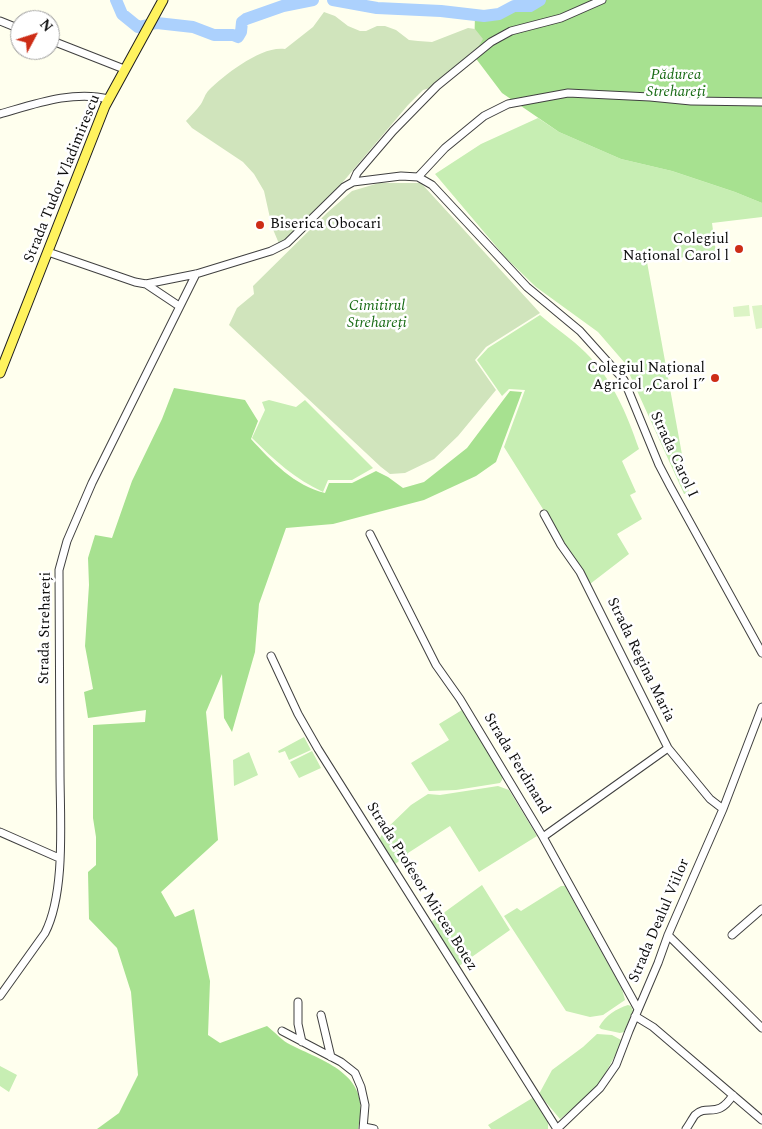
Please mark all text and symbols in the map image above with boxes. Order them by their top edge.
north arrow [10,10,60,60]
text: N [34,15,58,37]
park label: Pădurea Strehareți [646,67,706,102]
street label: Strada Tudor Vladimirescu [21,92,105,266]
place label: Biserica Obocari [270,216,381,234]
marker: Biserica Obocari [254,219,266,231]
place label: Colegiul Național Carol l [623,231,729,266]
marker: Colegiul Național Carol l [733,243,745,255]
park label: Cimitirul Strehareți [347,298,407,333]
place label: Colegiul Național Agricol „Carol I” [587,360,705,395]
marker: Colegiul Național Agricol „Carol I” [709,372,721,384]
street label: Strada Carol I [645,409,701,501]
street label: Strada Strehareți [36,572,56,684]
street label: Strada Regina Maria [602,595,678,725]
street label: Strada Ferdinand [479,710,553,818]
street label: Strada Profesor Mircea Botez [362,799,480,975]
street label: Strada Dealul Viilor [626,856,694,986]

